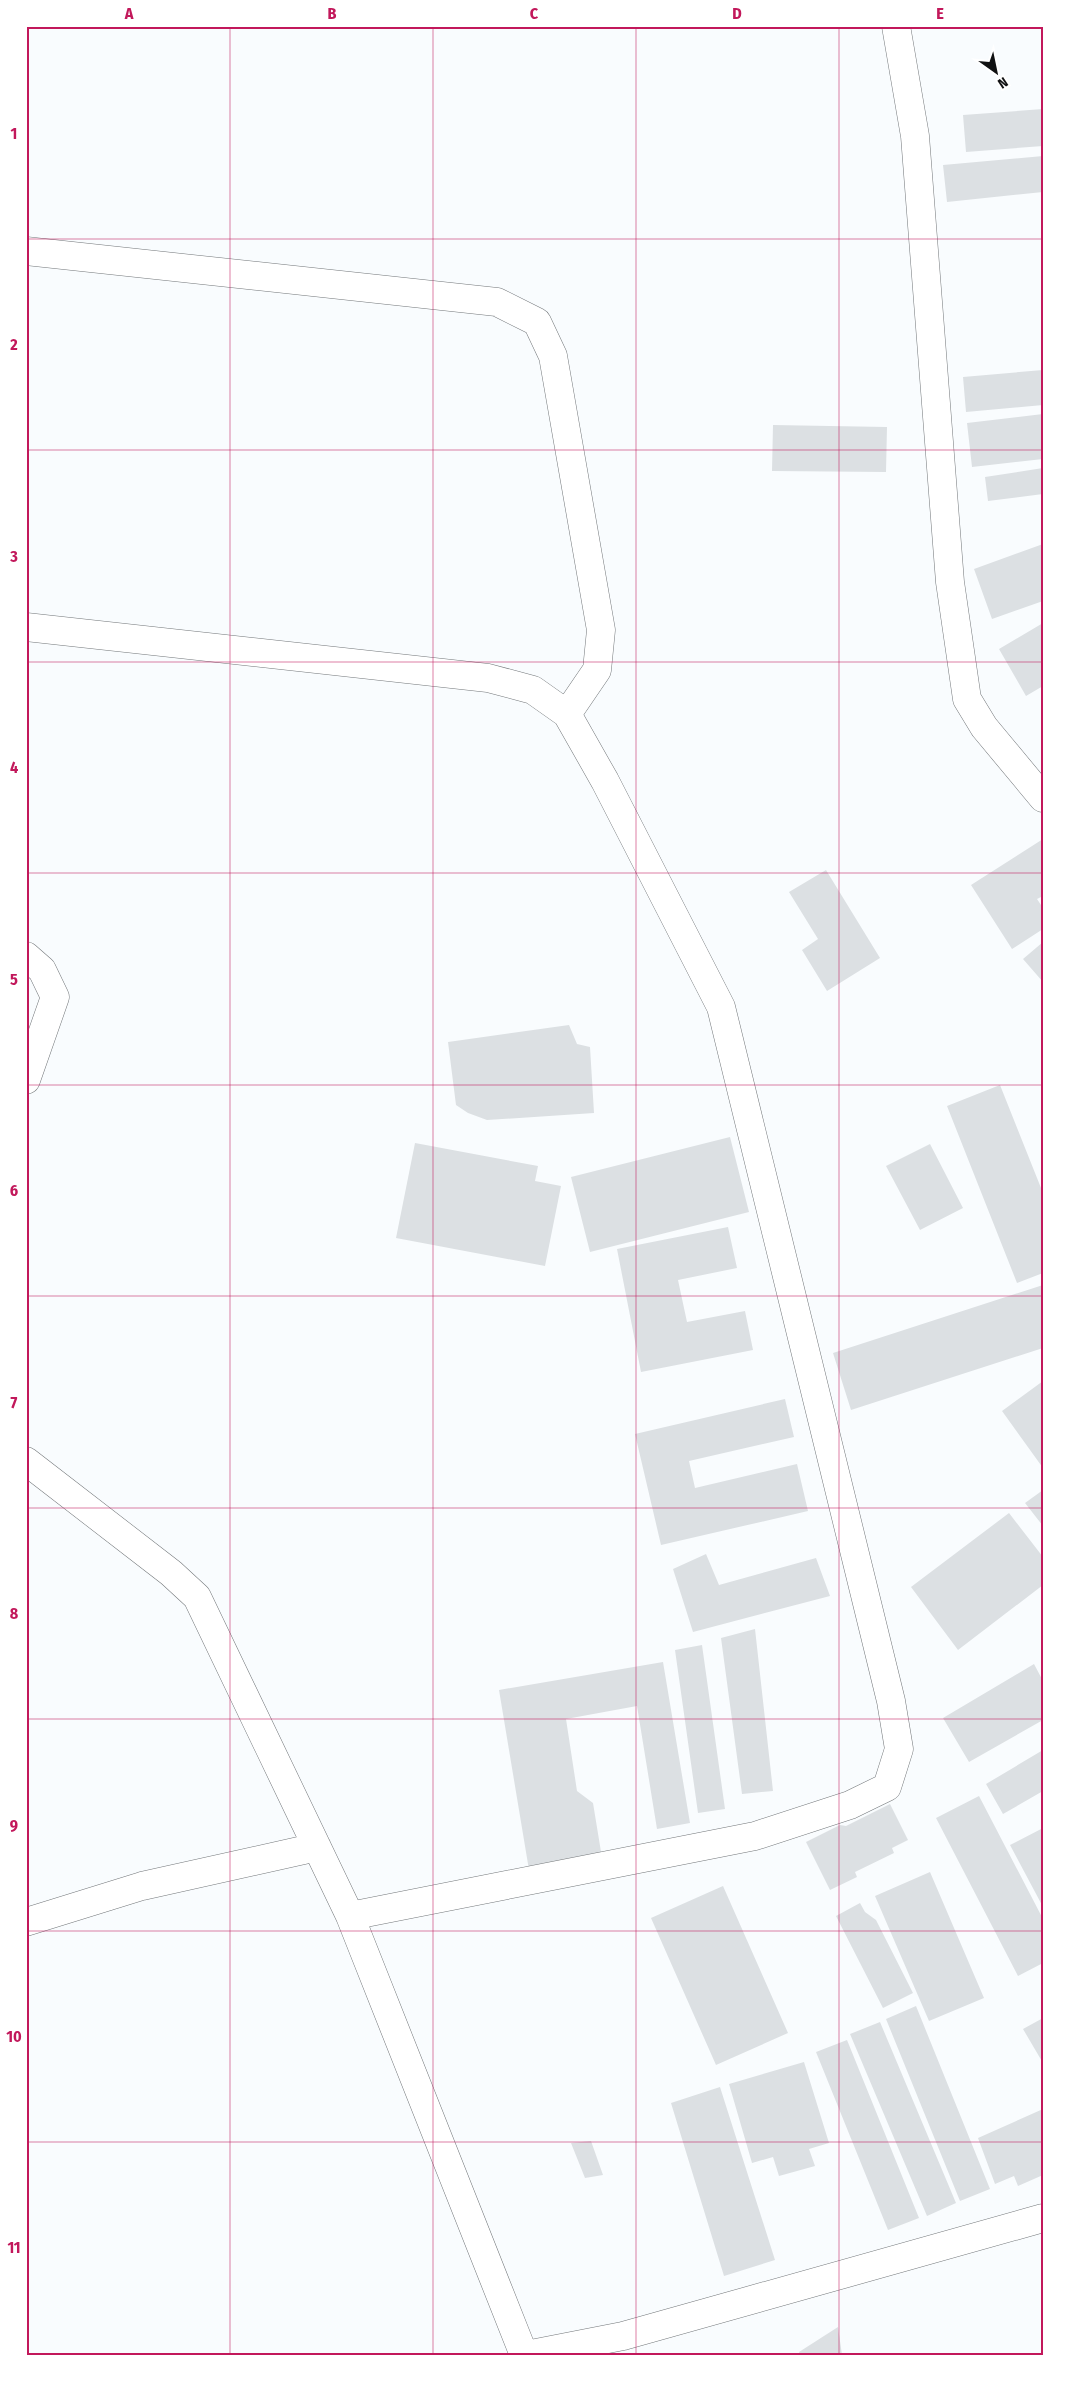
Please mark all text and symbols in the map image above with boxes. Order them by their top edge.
text: A [124,4,134,23]
text: B [328,4,337,23]
text: C [530,4,539,23]
text: D [732,4,742,23]
text: E [936,4,944,23]
north arrow [972,48,1022,98]
text: N [995,73,1011,92]
text: 1 [11,124,17,143]
text: 2 [9,335,18,354]
text: 3 [9,547,18,566]
text: 4 [10,758,18,777]
text: 5 [10,970,18,989]
text: 6 [10,1181,18,1200]
text: 7 [11,1393,18,1412]
text: 8 [10,1604,19,1623]
text: 9 [10,1816,18,1835]
text: 10 [6,2027,22,2046]
text: 11 [7,2238,21,2257]

